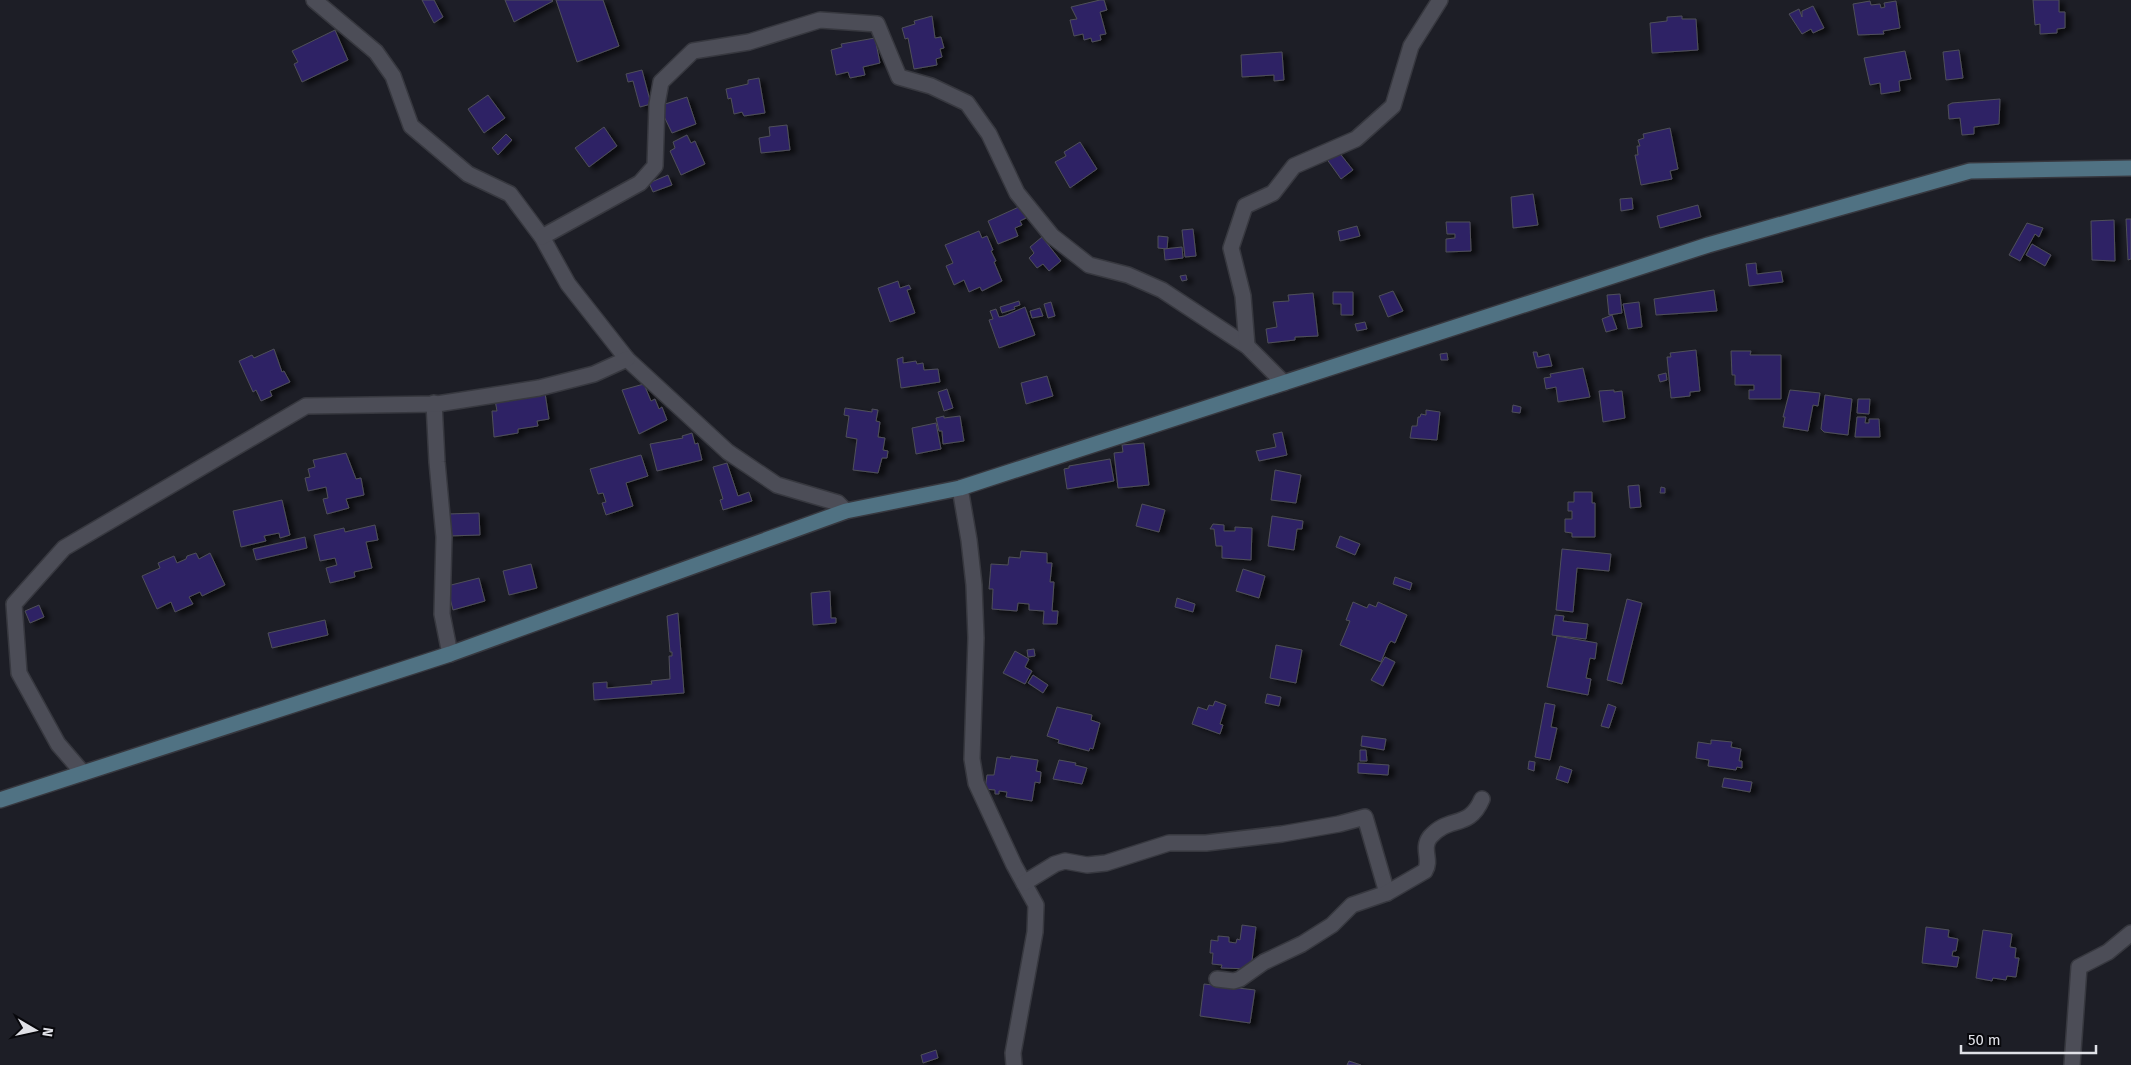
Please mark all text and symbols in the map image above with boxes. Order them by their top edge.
north arrow [10,1005,60,1055]
scale bar [1961,1022,2096,1054]
text: N [38,1026,56,1038]
text: 50 m [1968,1031,2001,1049]

